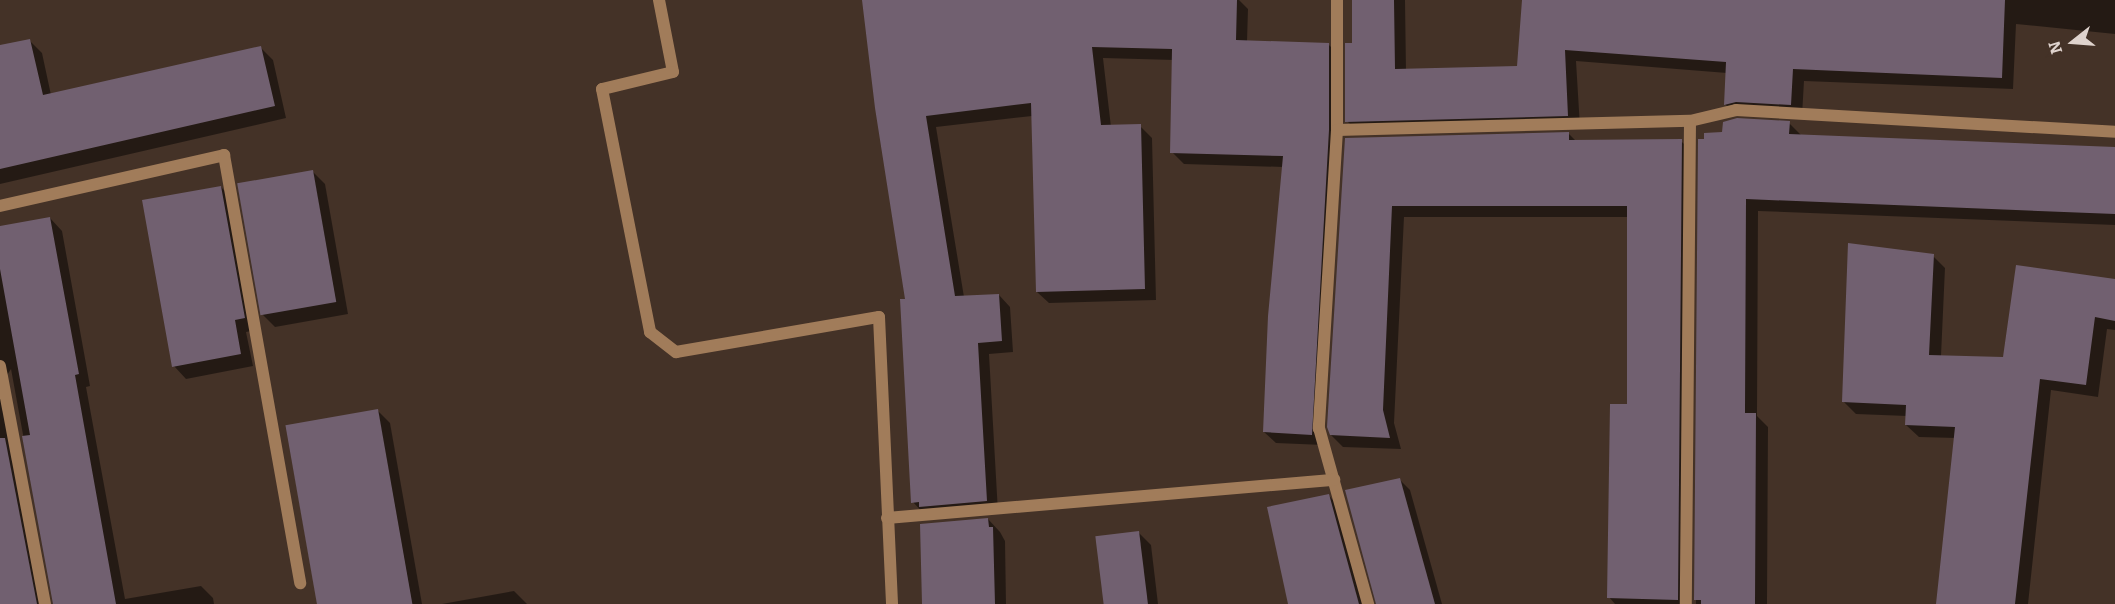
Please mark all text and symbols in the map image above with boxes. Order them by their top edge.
north arrow [2043,12,2103,72]
text: N [2044,39,2066,56]

